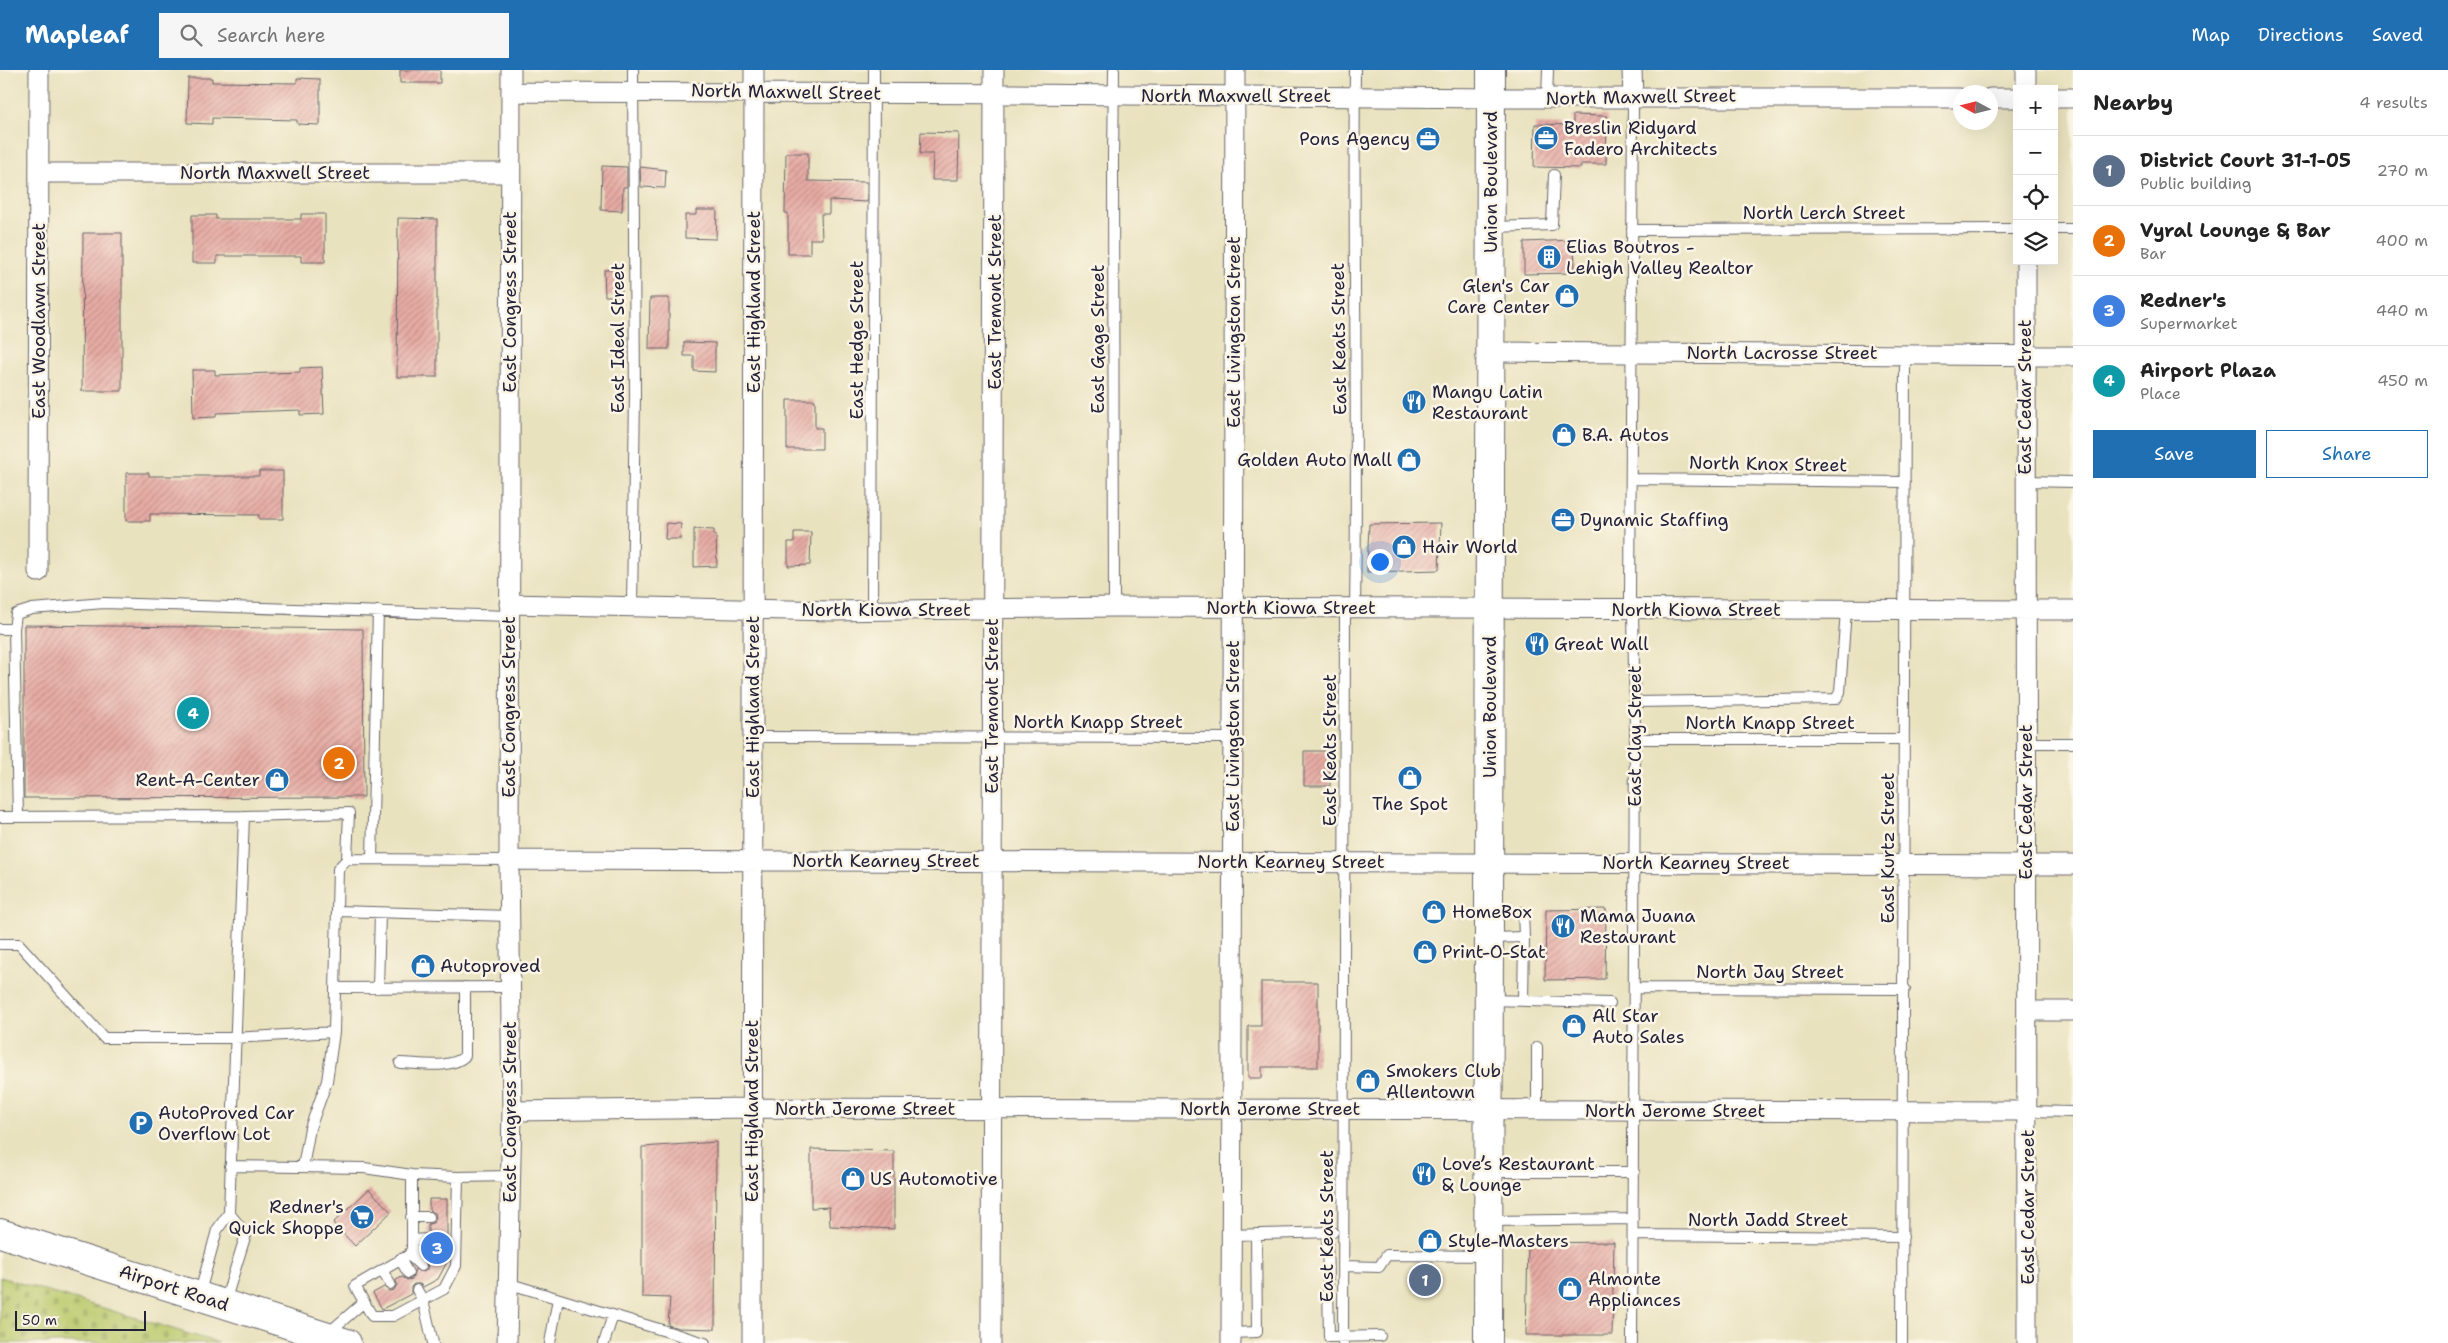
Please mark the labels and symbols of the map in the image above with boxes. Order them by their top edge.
street label: North Maxwell Street [691,78,882,106]
street label: North Maxwell Street [1546,83,1737,111]
street label: North Maxwell Street [1141,84,1331,108]
north arrow [1953,85,1998,130]
street label: Union Boulevard [1479,111,1503,253]
place label: Breslin Ridyard Fadero Architects [1564,116,1718,161]
office icon: Breslin Ridyard Fadero Architects [1533,125,1559,151]
office icon: Pons Agency [1415,126,1441,152]
place label: Pons Agency [1299,127,1410,151]
street label: North Maxwell Street [180,161,370,185]
street label: North Lerch Street [1742,201,1906,225]
street label: East Congress Street [498,211,522,393]
street label: East Highland Street [742,211,766,393]
street label: East Tremont Street [983,214,1007,390]
street label: East Woodlawn Street [27,223,51,419]
place label: Elias Boutros - Lehigh Valley Realtor [1566,235,1753,280]
street label: East Livingston Street [1222,236,1246,428]
building icon: Elias Boutros - Lehigh Valley Realtor [1536,244,1562,270]
street label: East Hedge Street [845,260,869,420]
street label: East Keats Street [1326,262,1352,415]
street label: East Ideal Street [606,263,630,413]
street label: East Gage Street [1086,264,1110,414]
place label: Glen's Car Care Center [1447,274,1550,319]
shop icon: Glen's Car Care Center [1554,283,1580,309]
street label: East Cedar Street [2013,319,2037,475]
street label: North Lacrosse Street [1686,341,1878,365]
place label: Mangu Latin Restaurant [1432,380,1543,425]
restaurant icon: Mangu Latin Restaurant [1401,389,1427,415]
shop icon: B.A. Autos [1551,422,1577,448]
place label: B.A. Autos [1582,423,1669,447]
shop icon: Golden Auto Mall [1396,447,1422,473]
place label: Golden Auto Mall [1237,448,1393,472]
street label: North Knox Street [1689,451,1848,477]
office icon: Dynamic Staffing [1550,507,1576,533]
place label: Dynamic Staffing [1580,508,1729,532]
shop icon: Hair World [1391,534,1417,560]
place label: Hair World [1422,535,1517,559]
your location [1367,549,1393,575]
street label: North Kiowa Street [1206,596,1376,620]
street label: North Kiowa Street [801,598,971,622]
street label: North Kiowa Street [1611,598,1781,622]
street label: East Congress Street [497,616,521,798]
street label: East Highland Street [741,616,765,798]
street label: East Tremont Street [980,618,1004,794]
restaurant icon: Great Wall [1524,631,1550,657]
place label: Great Wall [1554,632,1649,656]
street label: Union Boulevard [1478,636,1502,778]
street label: East Livingston Street [1221,640,1245,832]
street label: East Clay Street [1623,665,1647,807]
street label: East Keats Street [1318,674,1342,826]
pin: 4 [177,694,209,732]
street label: North Knapp Street [1013,710,1183,734]
street label: North Knapp Street [1685,711,1855,735]
street label: East Cedar Street [2014,724,2038,880]
pin: 2 [323,744,355,782]
shop icon: The Spot [1397,765,1423,791]
shop icon: Rent-A-Center [264,767,290,793]
place label: Rent-A-Center [135,768,260,792]
street label: East Kurtz Street [1876,772,1900,924]
place label: The Spot [1372,792,1448,816]
street label: North Kearney Street [792,849,980,873]
street label: North Kearney Street [1197,850,1385,874]
street label: North Kearney Street [1602,851,1790,875]
shop icon: HomeBox [1421,899,1447,925]
place label: HomeBox [1452,900,1532,924]
place label: Mama Juana Restaurant [1580,904,1695,949]
restaurant icon: Mama Juana Restaurant [1550,913,1576,939]
shop icon: Print-O-Stat [1412,939,1438,965]
place label: Print-O-Stat [1442,940,1546,964]
shop icon: Autoproved [410,953,436,979]
place label: Autoproved [440,954,541,978]
street label: North Jay Street [1696,960,1844,984]
place label: All Star Auto Sales [1592,1004,1685,1049]
shop icon: All Star Auto Sales [1561,1013,1587,1039]
street label: East Highland Street [740,1020,764,1202]
street label: East Congress Street [498,1021,522,1203]
place label: Smokers Club Allentown [1386,1059,1501,1104]
shop icon: Smokers Club Allentown [1355,1068,1381,1094]
street label: North Jerome Street [775,1097,955,1121]
street label: North Jerome Street [1180,1097,1360,1121]
street label: North Jerome Street [1585,1099,1765,1123]
place label: AutoProved Car Overflow Lot [158,1101,295,1146]
parking icon: AutoProved Car Overflow Lot [128,1110,154,1136]
street label: East Cedar Street [2016,1129,2040,1285]
street label: East Keats Street [1315,1150,1339,1302]
place label: Love’s Restaurant & Lounge [1442,1152,1595,1197]
restaurant icon: Love’s Restaurant & Lounge [1411,1161,1437,1187]
shop icon: US Automotive [840,1166,866,1192]
place label: US Automotive [870,1167,998,1191]
place label: Redner's Quick Shoppe [228,1195,344,1240]
supermarket icon: Redner's Quick Shoppe [349,1204,375,1230]
street label: North Jadd Street [1688,1208,1848,1232]
shop icon: Style-Masters [1417,1228,1443,1254]
pin: 3 [421,1229,453,1267]
place label: Style-Masters [1448,1229,1569,1253]
street label: Airport Road [116,1259,232,1317]
pin: 1 [1409,1261,1441,1299]
place label: Almonte Appliances [1588,1267,1681,1312]
shop icon: Almonte Appliances [1557,1276,1583,1302]
scale bar [15,1308,146,1331]

